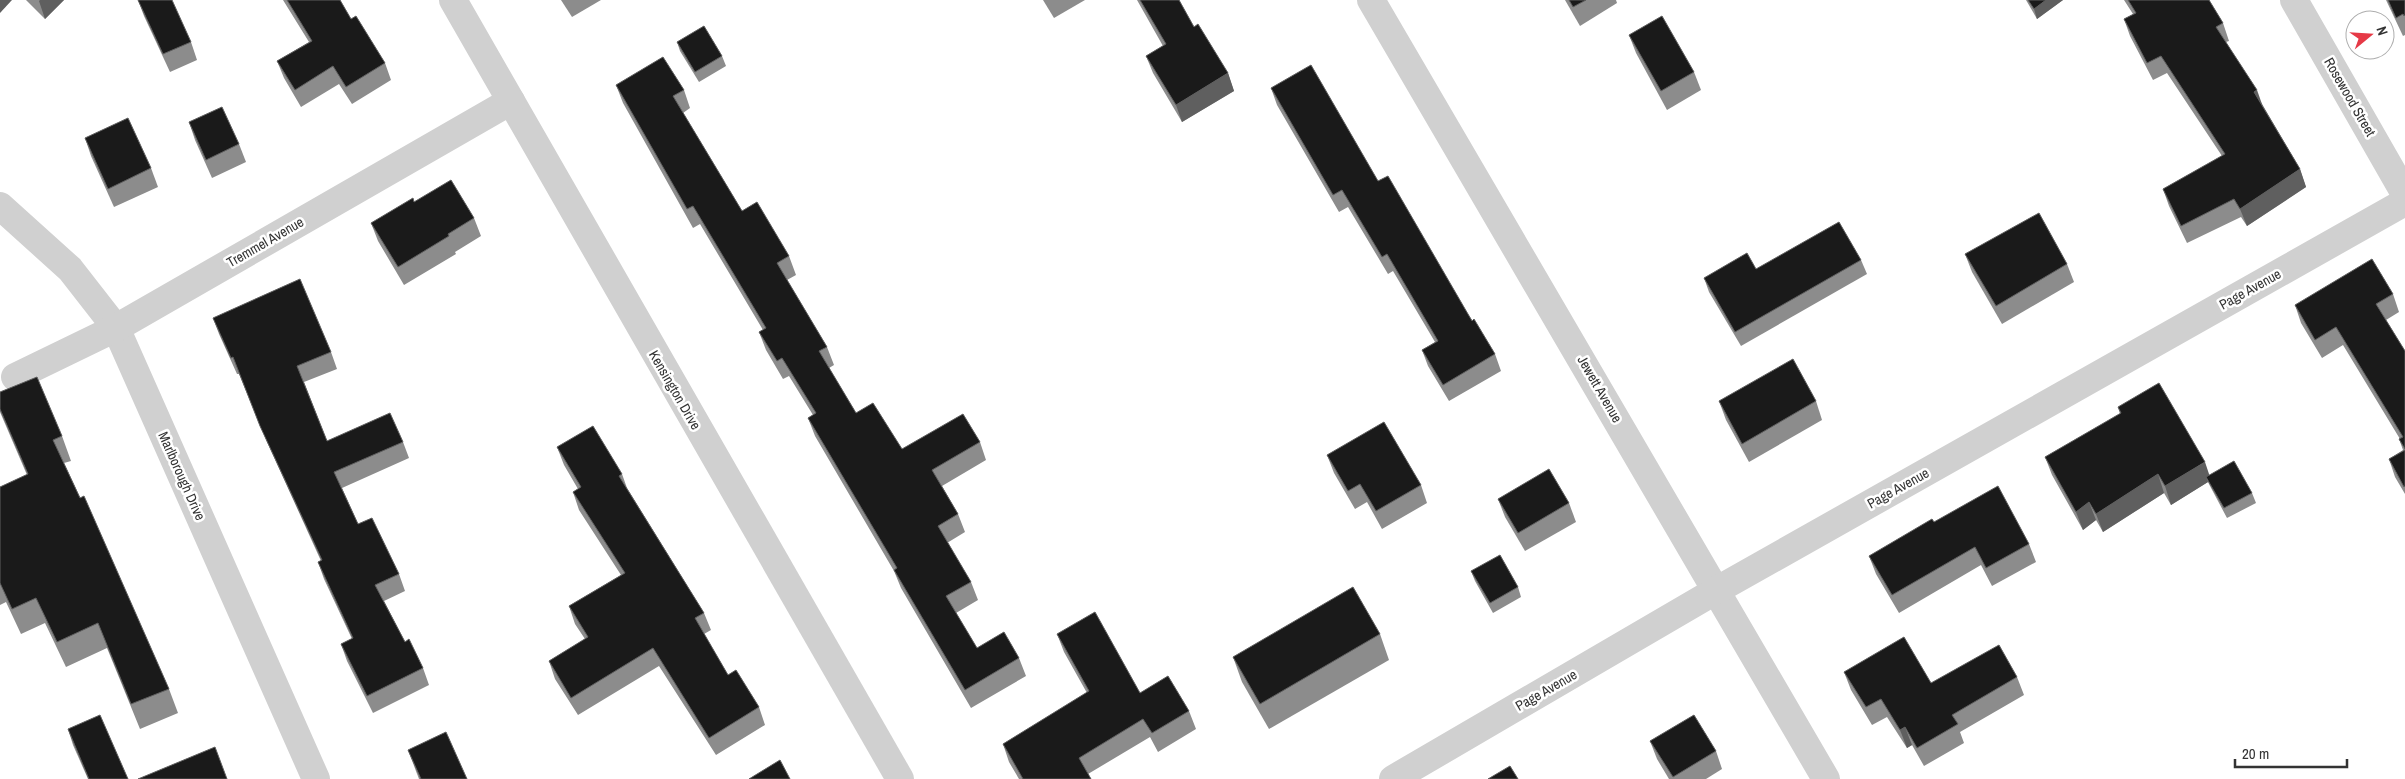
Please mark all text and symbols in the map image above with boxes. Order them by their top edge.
north arrow [2345,10,2395,60]
text: N [2373,24,2392,38]
street label: Rosewood Street [2320,54,2380,140]
street label: Tremmel Avenue [223,213,307,271]
street label: Page Avenue [2216,265,2284,313]
street label: Kensington Drive [645,347,705,433]
street label: Jewett Avenue [1574,352,1626,426]
street label: Marlborough Drive [154,429,210,523]
street label: Page Avenue [1864,464,1932,512]
street label: Page Avenue [1512,665,1580,715]
scale bar [2235,736,2348,768]
text: 20 m [2242,743,2269,764]

